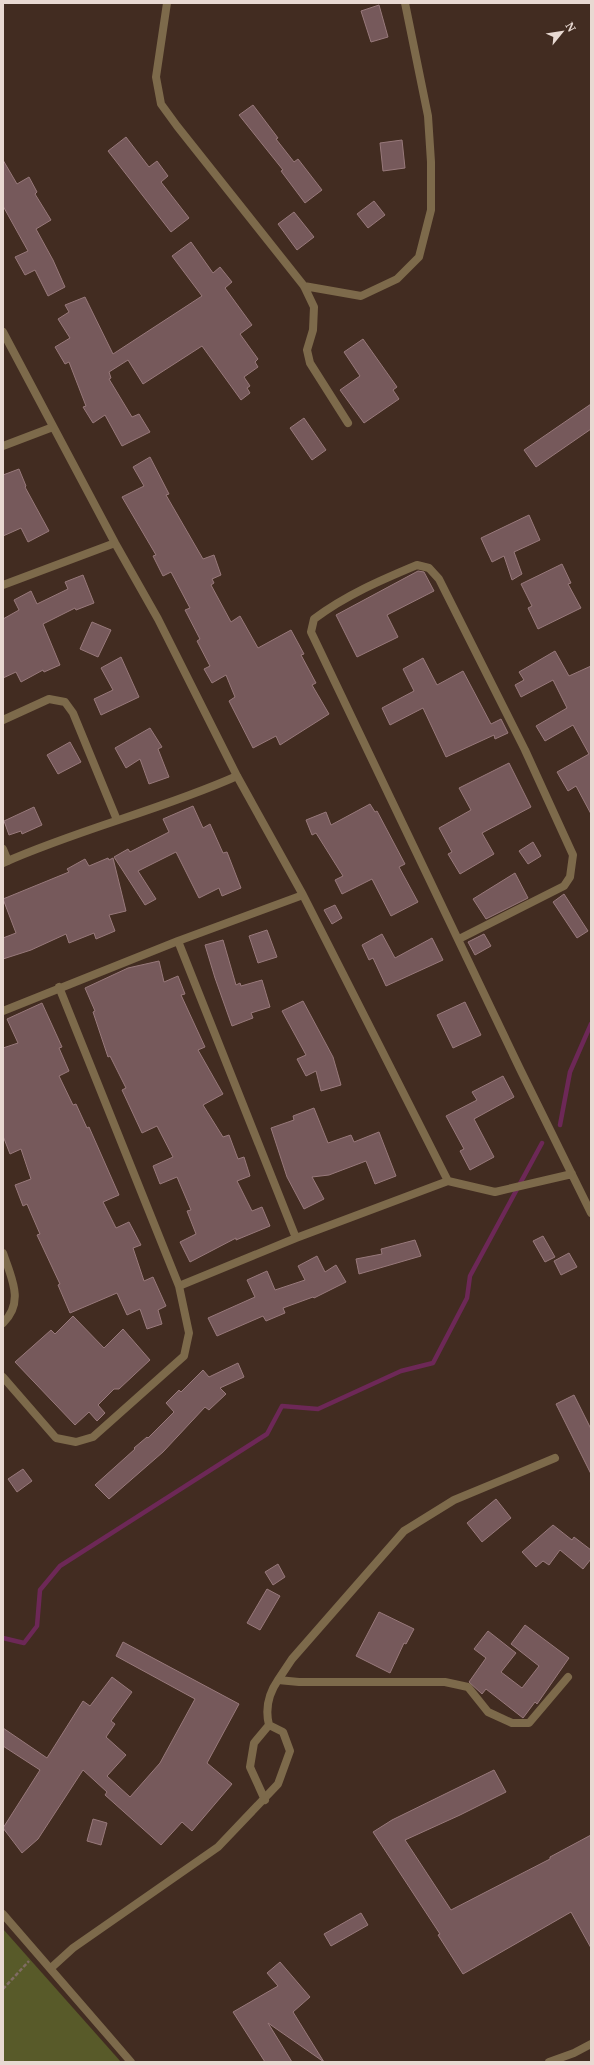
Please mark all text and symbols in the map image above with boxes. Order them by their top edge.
north arrow [542,12,582,52]
text: N [562,19,580,35]

